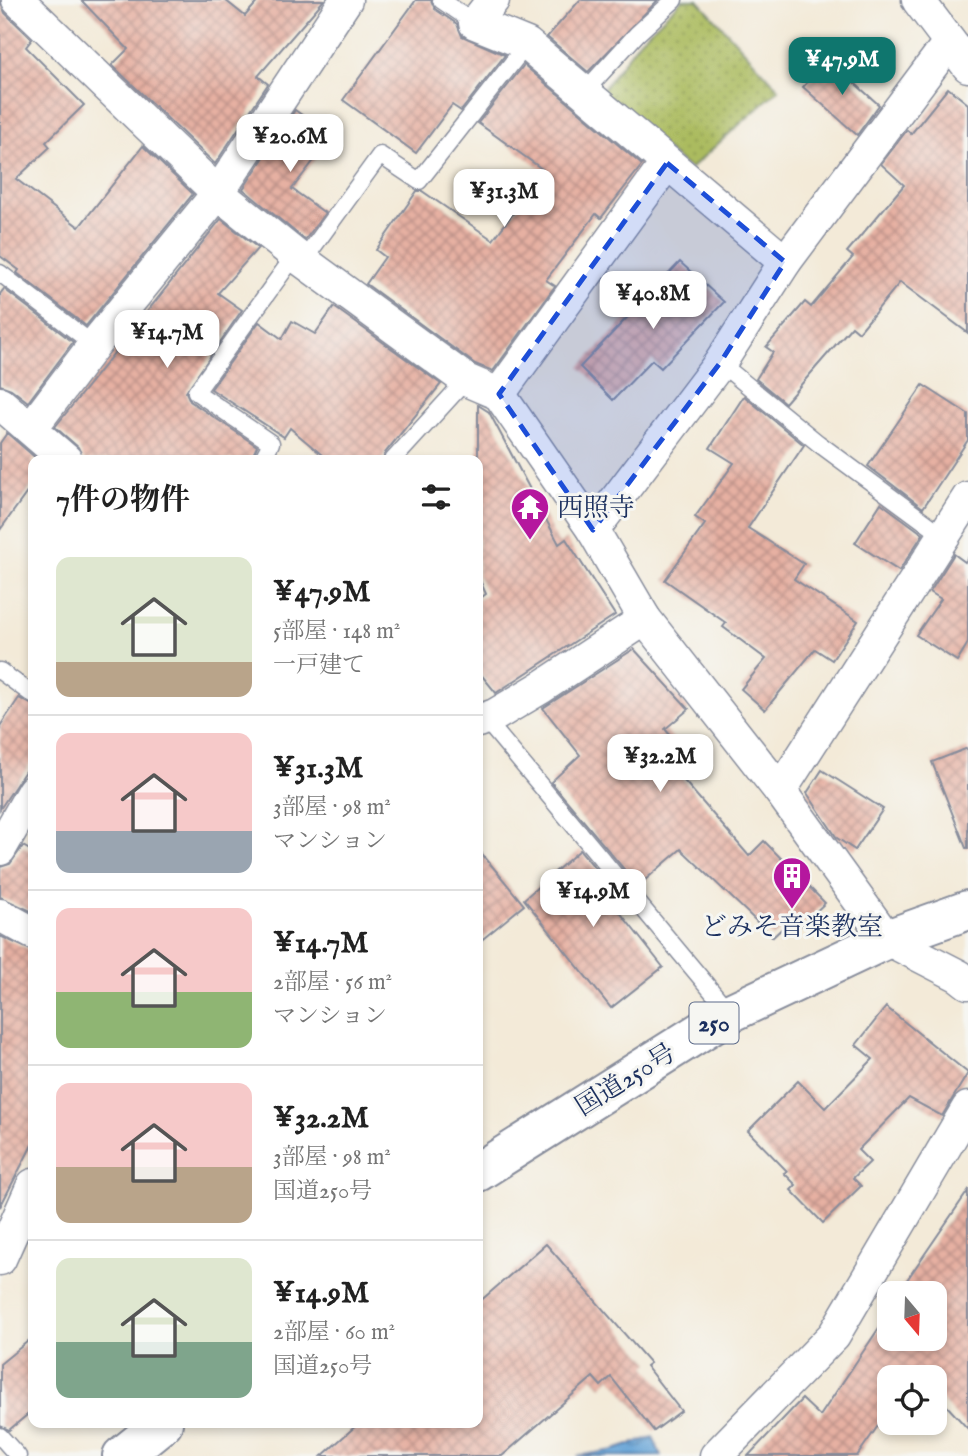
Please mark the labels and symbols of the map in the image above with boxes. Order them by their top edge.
pin: ¥47.9M [785,38,899,97]
pin: ¥20.6M [233,114,347,174]
pin: ¥31.3M [447,170,561,229]
pin: ¥40.8M [596,272,710,331]
pin: ¥14.7M [110,310,224,370]
temple icon: 西照寺 [509,486,551,541]
place label: 西照寺 [557,492,635,525]
pin: ¥32.2M [603,734,717,794]
building icon: どみそ音楽教室 [771,855,813,910]
pin: ¥14.9M [536,870,650,929]
place label: どみそ音楽教室 [701,911,883,944]
road number: 250 [690,1002,738,1044]
street label: 国道250号 [569,1037,682,1124]
north arrow [877,1281,947,1351]

